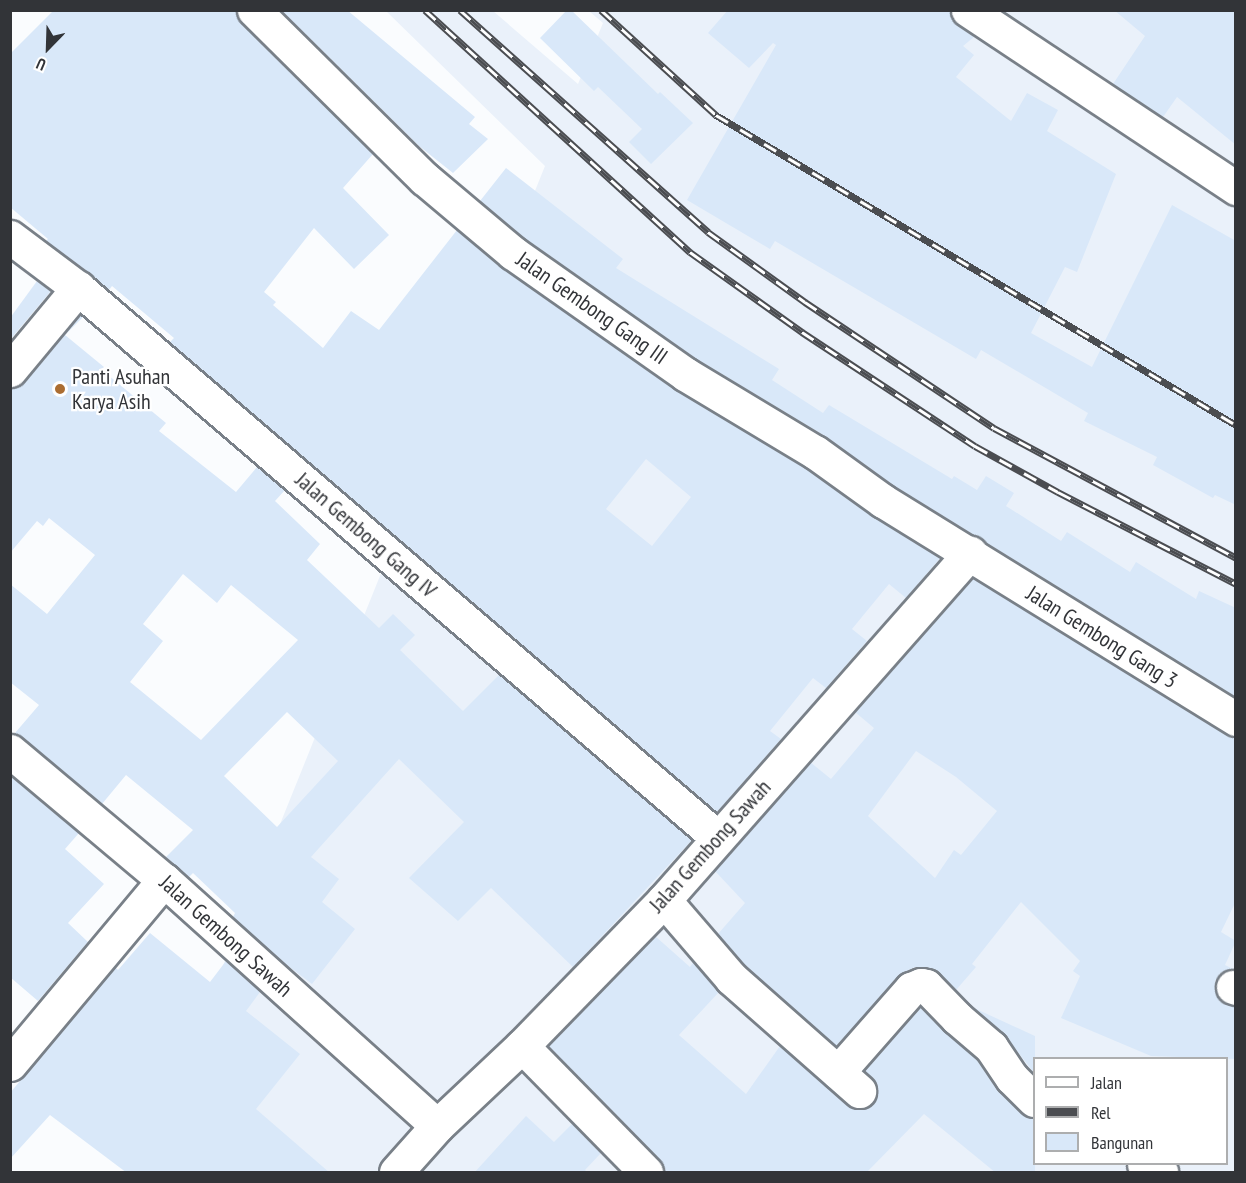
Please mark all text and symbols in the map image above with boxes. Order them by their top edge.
north arrow [18,18,78,78]
text: U [33,54,49,75]
street label: Jalan Gembong Gang III [511,246,673,370]
place label: Panti Asuhan Karya Asih [72,363,171,414]
marker: Panti Asuhan Karya Asih [53,382,67,396]
street label: Jalan Gembong Gang IV [290,467,442,603]
street label: Jalan Gembong Gang 3 [1022,580,1182,694]
street label: Jalan Gembong Sawah [644,774,776,918]
street label: Jalan Gembong Sawah [154,870,298,1002]
legend [1033,1057,1228,1165]
text: Jalan [1091,1071,1122,1094]
text: Rel [1091,1101,1111,1124]
text: Bangunan [1091,1131,1153,1154]

